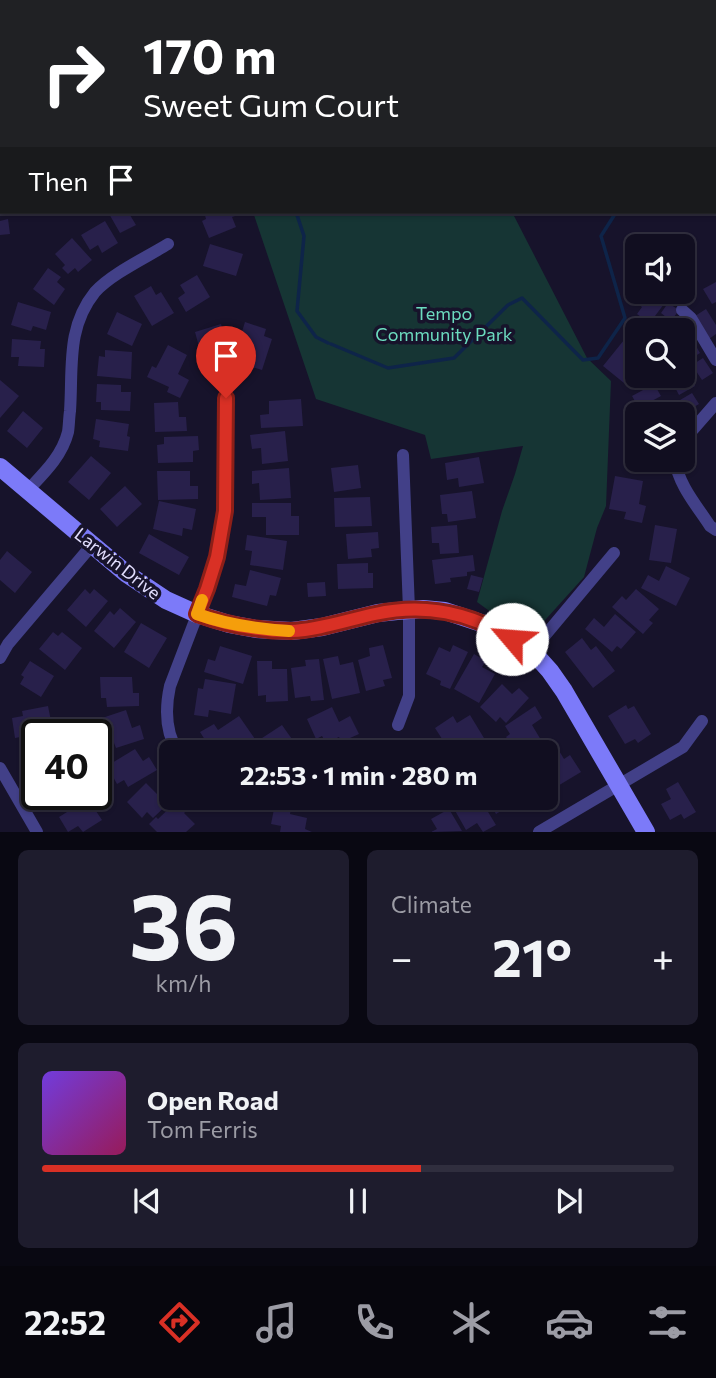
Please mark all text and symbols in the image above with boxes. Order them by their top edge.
text: 170 m [143,24,276,84]
icon: right [28,28,119,119]
text: Sweet Gum Court [143,84,399,124]
icon: arrive [102,161,140,199]
text: Then [28,165,88,196]
map controls [625,234,695,472]
button: sound [625,234,695,304]
park label: Tempo Community Park [375,302,513,345]
button: search [625,318,695,388]
pin [196,326,256,398]
icon: arrive [207,337,245,375]
button: layers [625,402,695,472]
street label: Larwin Drive [71,523,165,603]
position arrow [475,602,549,676]
speed limit sign: 40 [21,719,112,810]
text: 22:53 · 1 min · 280 m [240,759,477,790]
text: 36 [129,867,238,979]
text: Climate [391,890,472,918]
text: 21° [492,924,572,988]
text: − [391,933,413,980]
text: + [652,933,674,980]
text: km/h [156,969,211,997]
text: Open Road [147,1084,279,1115]
text: Tom Ferris [147,1115,258,1143]
icon: previous [128,1182,166,1220]
icon: pause [339,1182,377,1220]
icon: next [550,1182,588,1220]
icon: directions [155,1298,204,1347]
icon: music [252,1298,301,1347]
icon: phone [350,1298,399,1347]
icon: climate [447,1298,496,1347]
icon: car [545,1298,594,1347]
icon: filters [643,1298,692,1347]
text: 22:52 [24,1302,106,1342]

